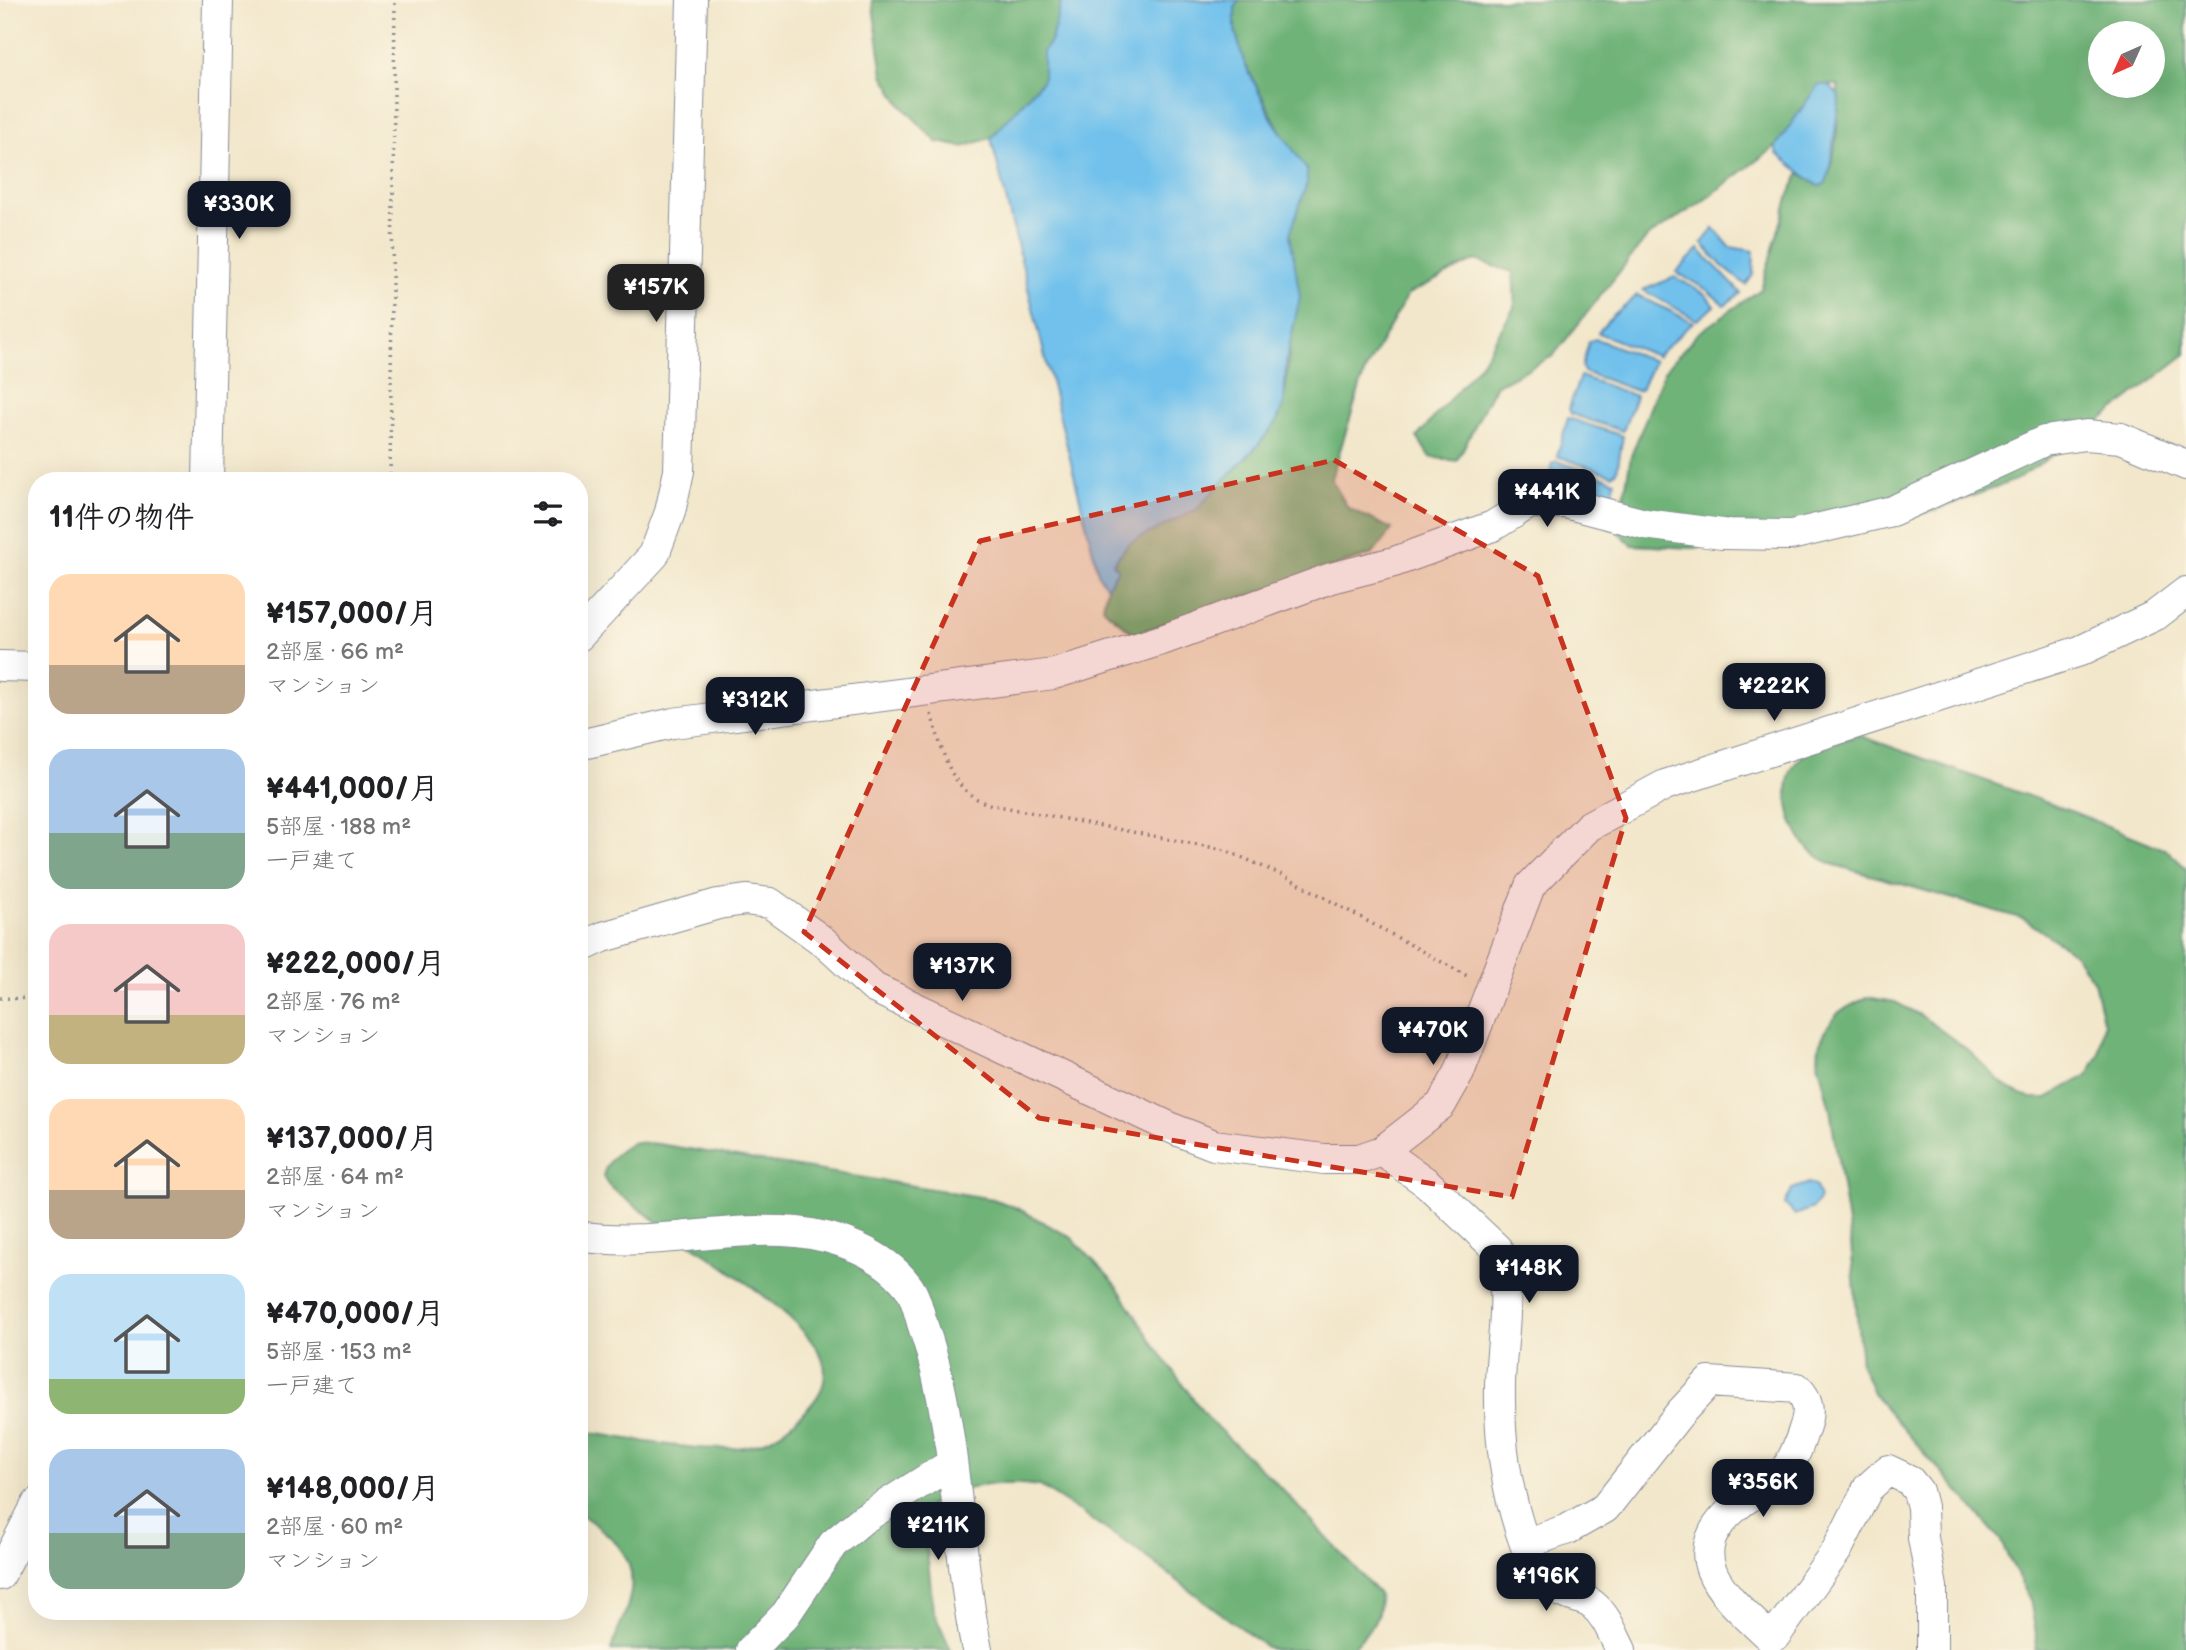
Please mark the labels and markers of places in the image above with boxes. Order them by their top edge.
pin: ¥330K [190,182,288,241]
pin: ¥157K [607,264,705,324]
pin: ¥441K [1498,470,1596,529]
pin: ¥222K [1725,664,1823,723]
pin: ¥312K [706,678,804,737]
pin: ¥137K [913,944,1011,1003]
pin: ¥470K [1384,1007,1482,1067]
pin: ¥148K [1480,1246,1578,1305]
pin: ¥356K [1714,1460,1812,1519]
pin: ¥211K [889,1502,987,1562]
pin: ¥196K [1497,1554,1595,1613]

